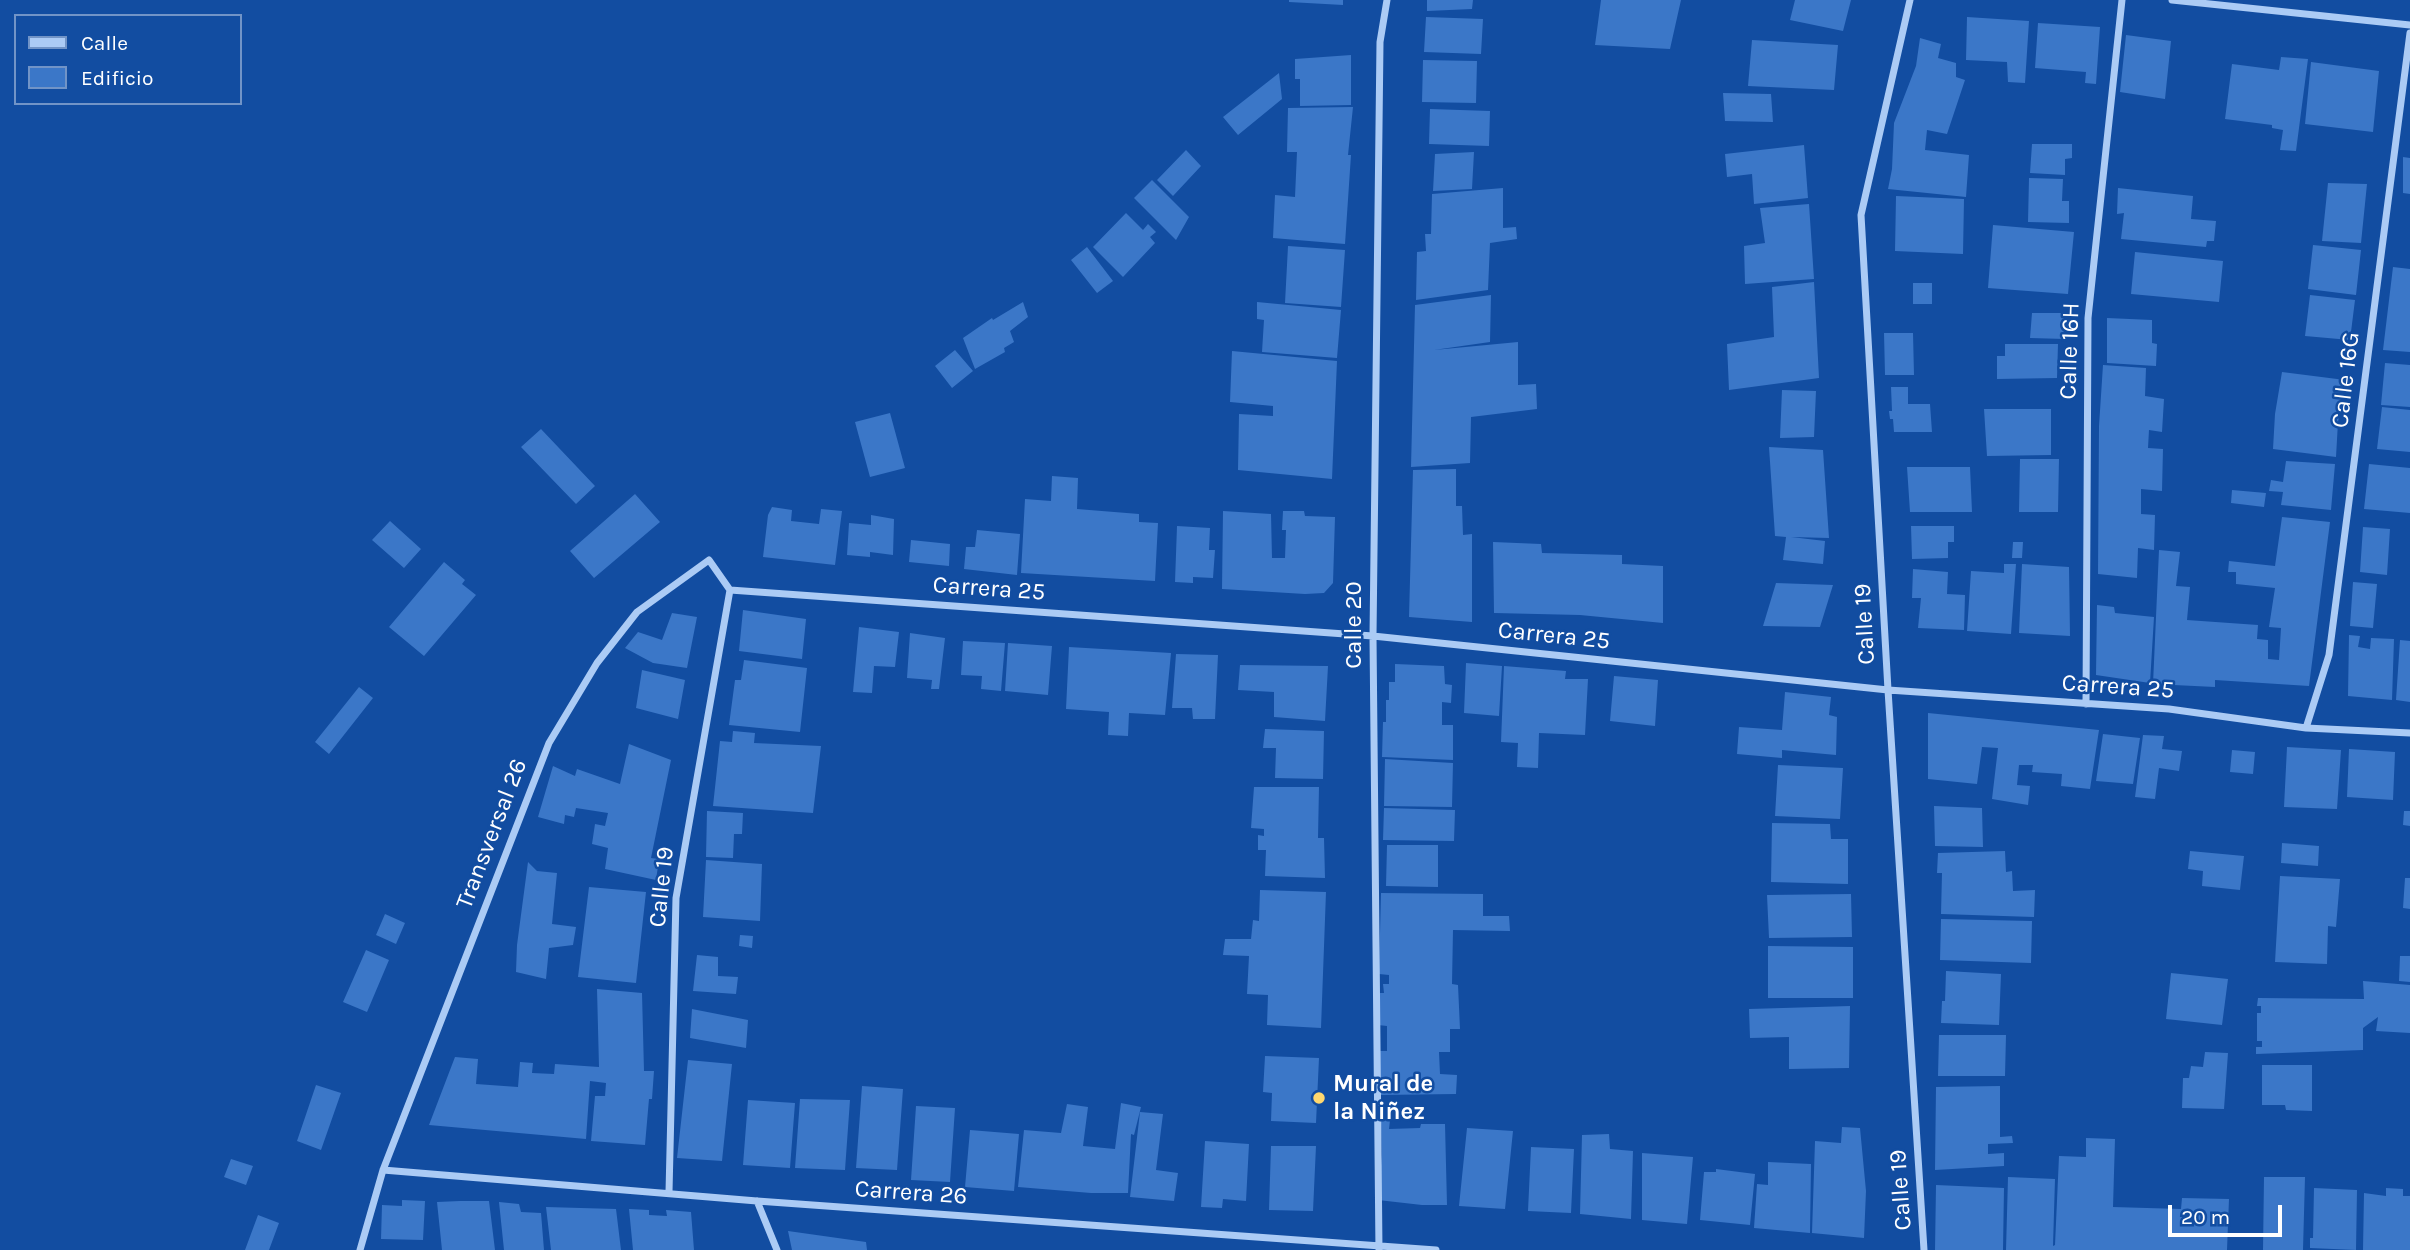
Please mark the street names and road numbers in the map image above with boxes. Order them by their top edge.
street label: Calle 16H [2054,302,2086,400]
street label: Calle 16G [2326,330,2366,430]
street label: Carrera 25 [932,571,1046,607]
street label: Calle 20 [1340,581,1368,669]
street label: Calle 19 [1848,583,1882,665]
street label: Carrera 25 [1496,616,1612,656]
street label: Carrera 25 [2061,669,2175,705]
street label: Transversal 26 [450,755,534,913]
street label: Calle 19 [643,845,681,929]
street label: Calle 19 [1884,1148,1918,1232]
street label: Carrera 26 [854,1175,968,1211]

